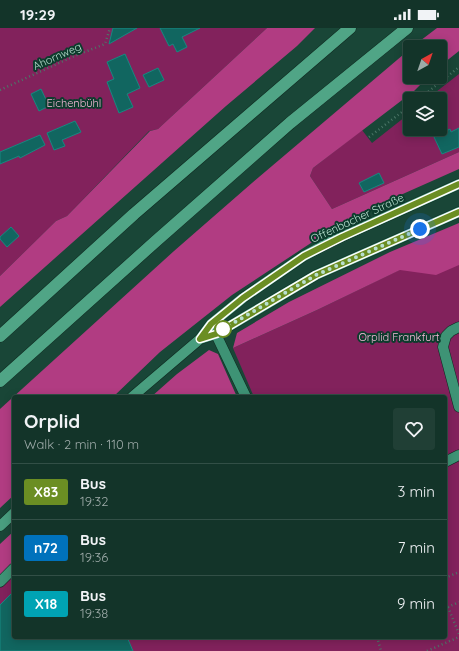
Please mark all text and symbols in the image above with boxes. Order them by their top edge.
text: 19:29 [20,5,56,24]
street label: Ahornweg [30,39,84,73]
north arrow [403,40,447,84]
map controls [403,40,447,136]
button: layers [403,92,447,136]
park label: Eichenbühl [47,96,101,110]
street label: Offenbacher Straße [308,190,406,246]
your location [410,219,430,239]
unlabelled marker [214,320,232,338]
park label: Orplid Frankfurt [358,330,440,344]
button: heart [393,408,435,450]
text: Orplid [24,409,80,433]
text: Walk · 2 min · 110 m [24,436,139,452]
text: Bus [80,474,106,493]
text: 3 min [397,482,435,501]
text: X83 [34,483,58,501]
text: 19:32 [80,493,109,509]
text: Bus [80,530,106,549]
text: 7 min [398,538,435,557]
text: n72 [34,539,58,557]
text: 19:36 [80,549,108,565]
text: Bus [80,586,106,605]
text: 9 min [397,594,435,613]
text: X18 [35,595,57,613]
text: 19:38 [80,605,108,621]

